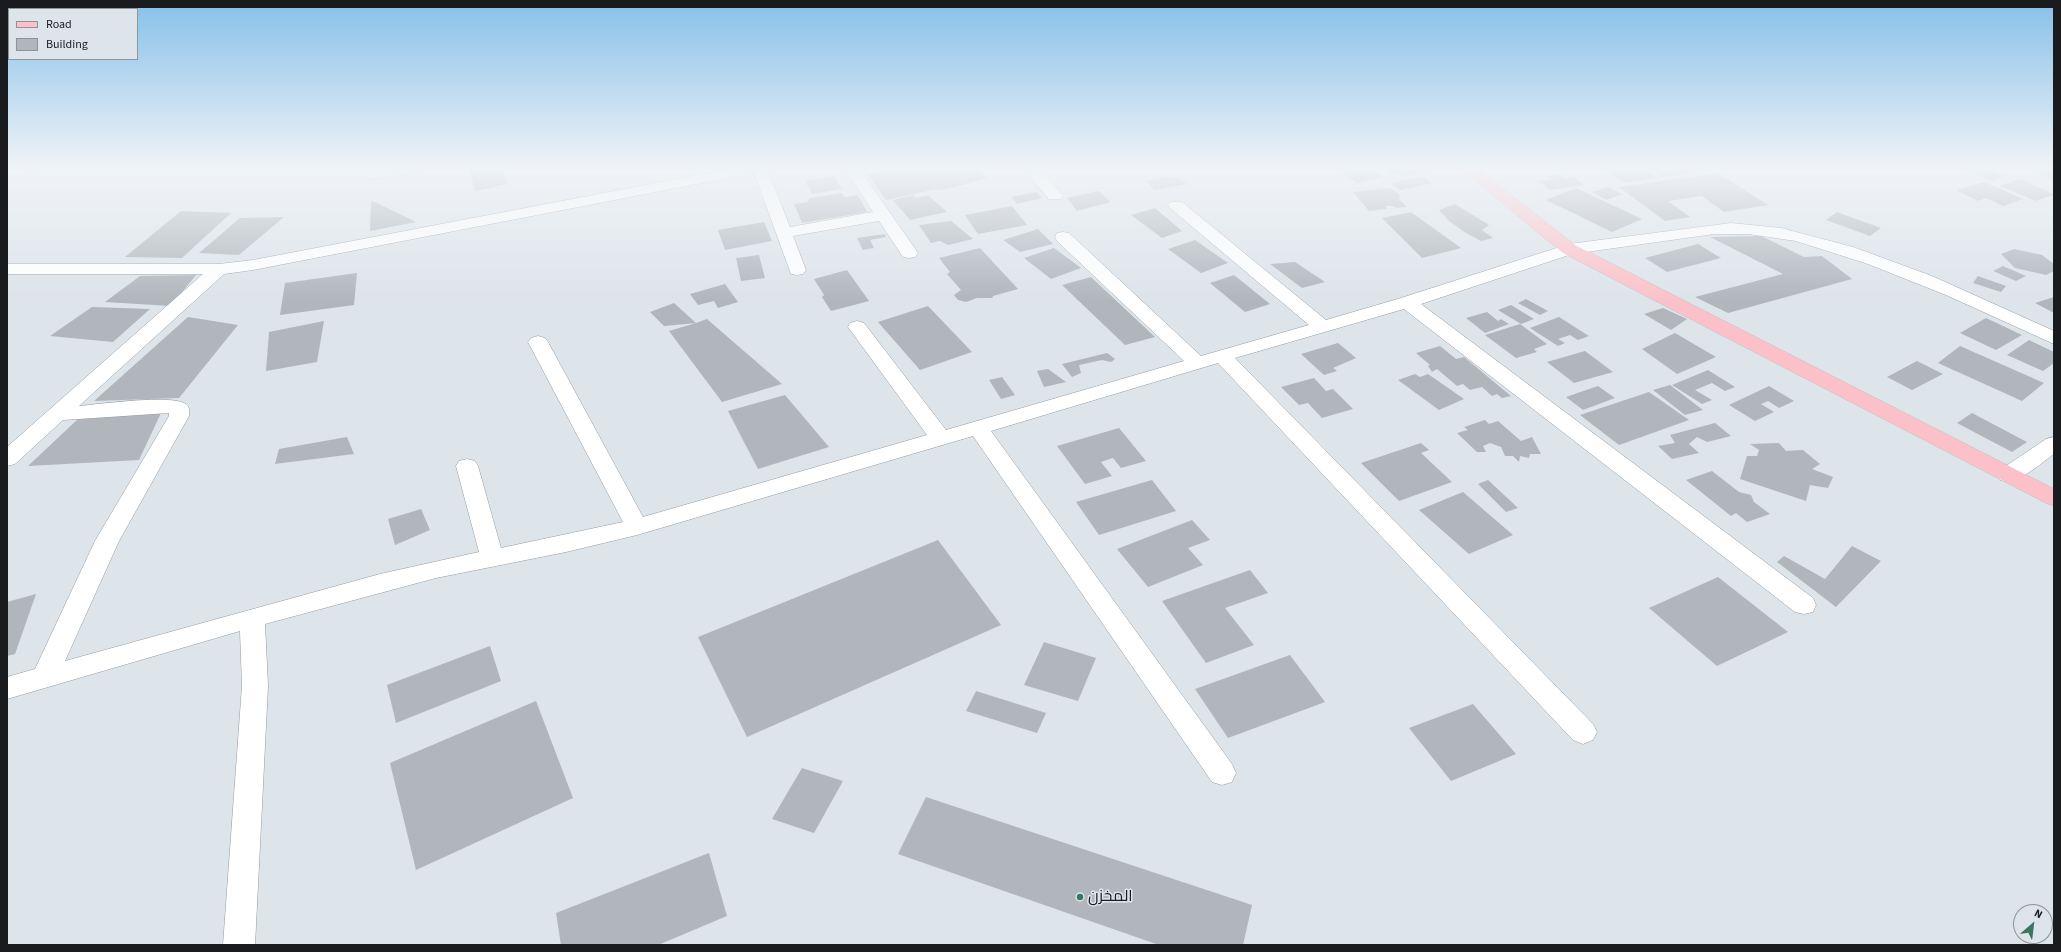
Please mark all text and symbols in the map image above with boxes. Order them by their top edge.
legend [8,8,138,60]
text: Road [46,16,72,33]
text: Building [46,36,88,53]
place label: المخزن [1088,887,1133,907]
marker: المخزن [1075,892,1085,902]
north arrow [2013,904,2053,944]
text: N [2032,906,2045,922]

